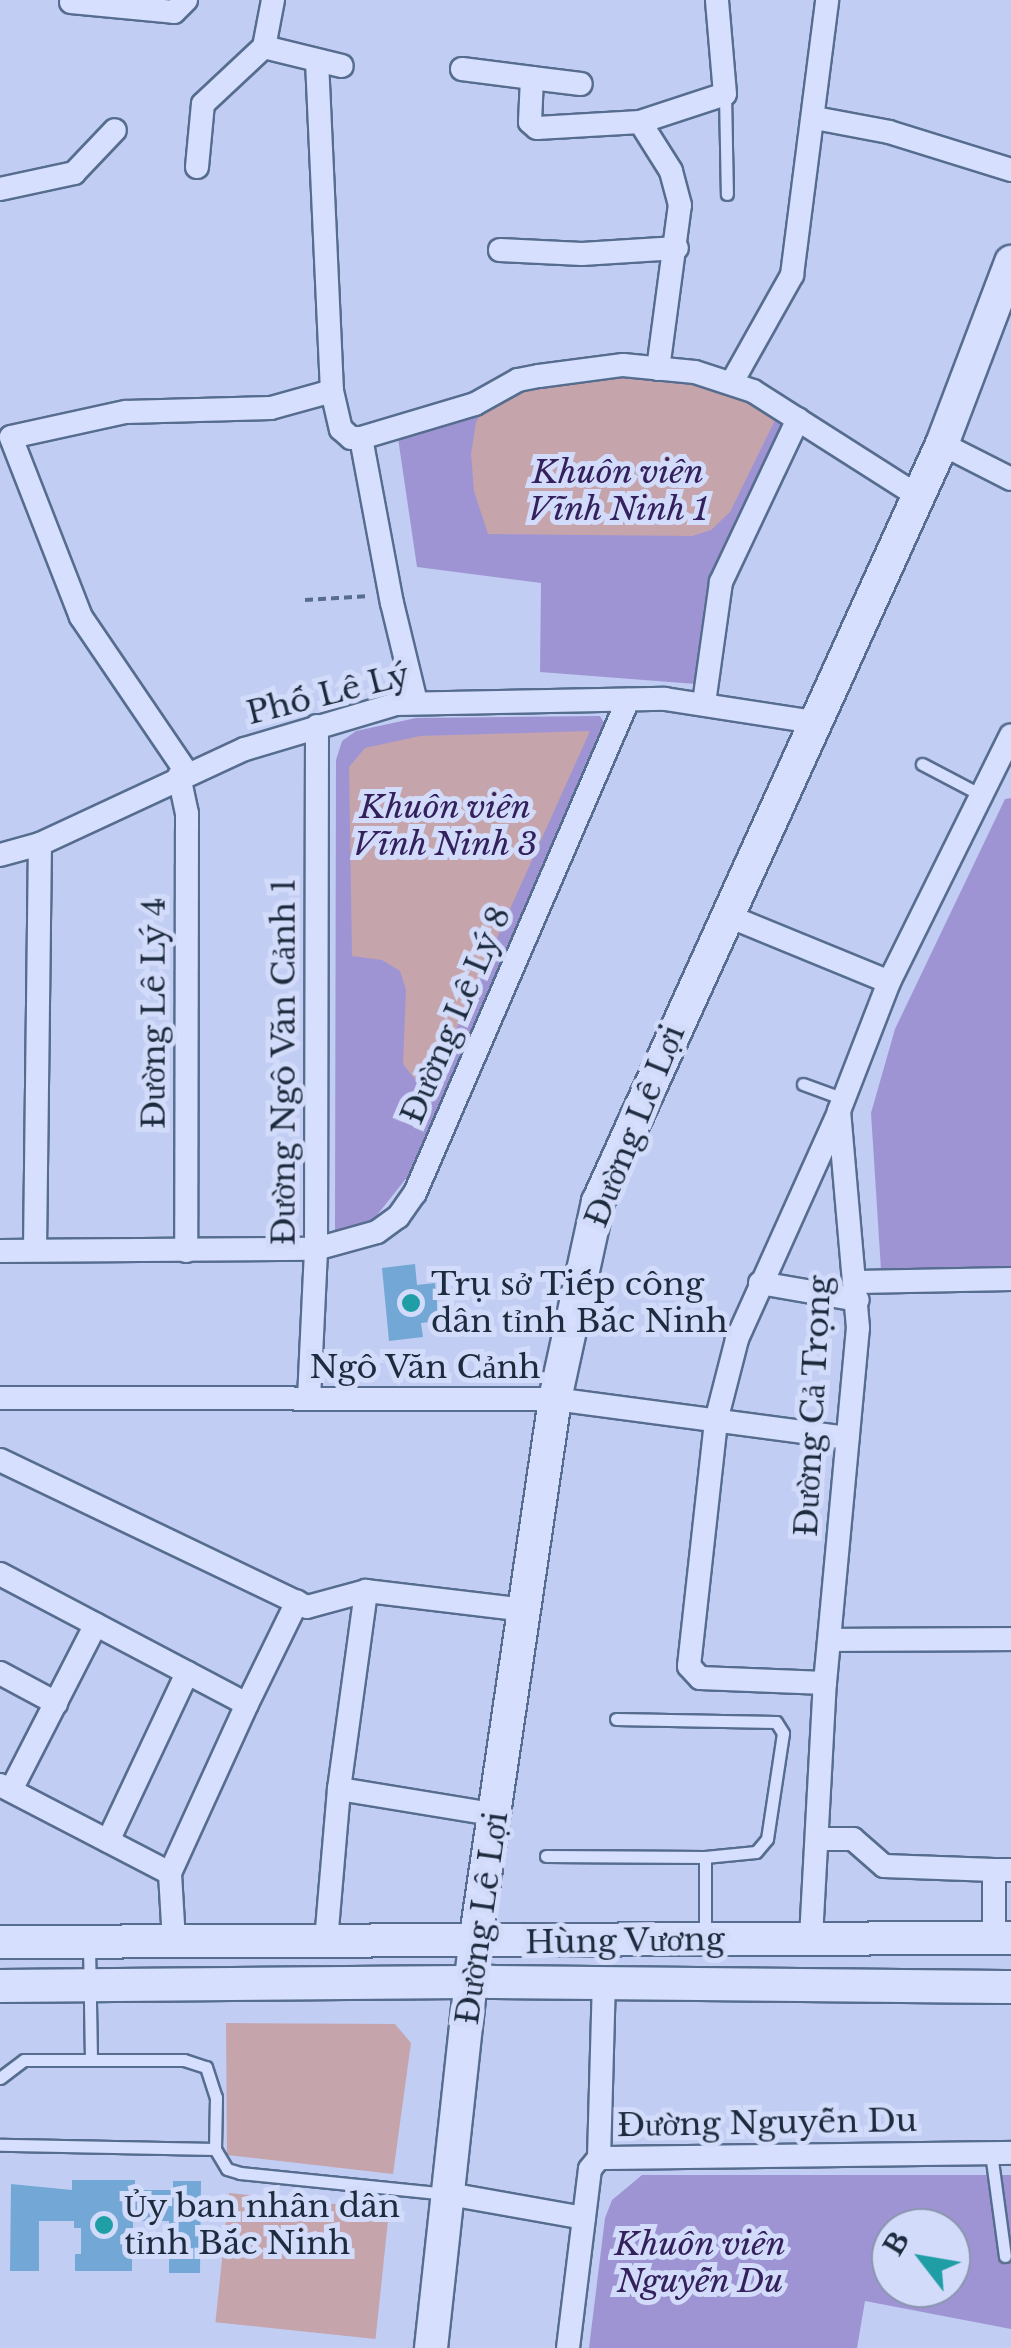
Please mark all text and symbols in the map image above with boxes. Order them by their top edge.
park label: Khuôn viên Vĩnh Ninh 1 [527,454,709,529]
street label: Phố Lê Lý [243,655,413,733]
park label: Khuôn viên Vĩnh Ninh 3 [351,789,539,864]
street label: Đường Ngô Văn Cảnh 1 [265,878,303,1246]
street label: Đường Lê Lý 4 [135,897,173,1129]
street label: Đường Lê Lý 8 [393,900,519,1130]
street label: Đường Lê Lợi [577,1019,693,1233]
place label: Trụ sở Tiếp công dân tỉnh Bắc Ninh [431,1266,728,1341]
street label: Đường Cả Trọng [787,1274,839,1538]
marker: Trụ sở Tiếp công dân tỉnh Bắc Ninh [400,1292,422,1314]
street label: Ngô Văn Cảnh [309,1348,541,1386]
street label: Đường Lê Lợi [448,1809,516,2027]
street label: Hùng Vương [524,1920,726,1962]
street label: Đường Nguyễn Du [616,2101,918,2145]
place label: Ủy ban nhân dân tỉnh Bắc Ninh [124,2188,401,2263]
north arrow [871,2208,971,2308]
marker: Ủy ban nhân dân tỉnh Bắc Ninh [93,2214,115,2236]
text: B [876,2225,917,2262]
park label: Khuôn viên Nguyễn Du [613,2226,787,2301]

